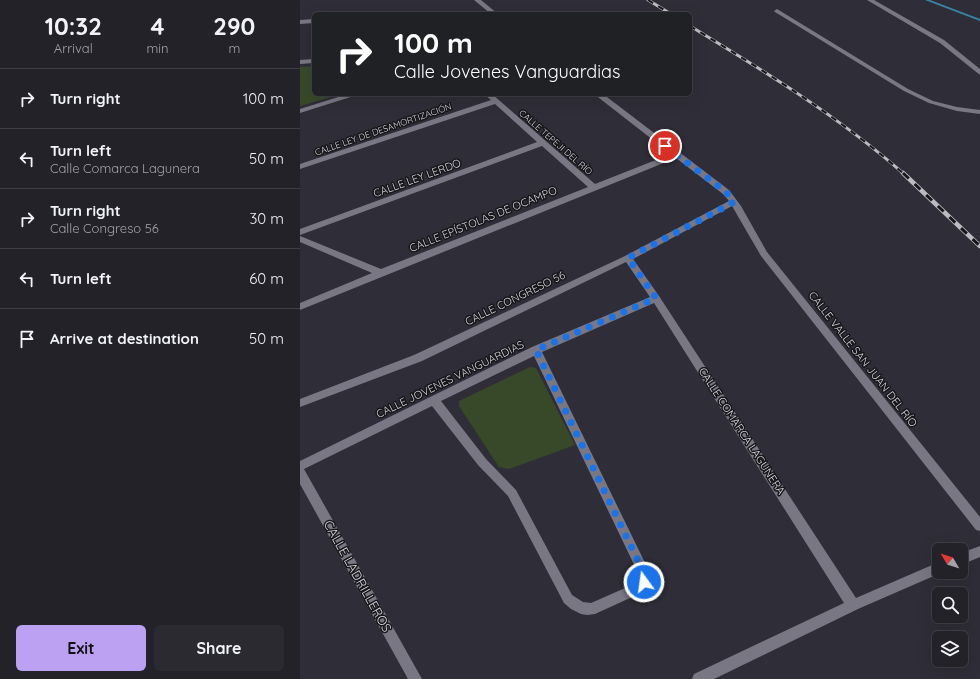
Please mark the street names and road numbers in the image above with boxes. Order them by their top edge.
street label: CALLE LEY DE DESAMORTIZACIÓN [313,100,453,158]
street label: CALLE TEPEJI DEL RÍO [517,107,595,177]
street label: CALLE LEY LERDO [371,156,463,200]
street label: CALLE EPÍSTOLAS DE OCAMPO [407,183,559,255]
street label: CALLE CONGRESO 56 [463,268,567,328]
street label: CALLE VALLE SAN JUAN DEL RÍO [806,288,920,430]
street label: CALLE JOVENES VANGUARDIAS [374,337,526,421]
street label: CALLE COMARCA LAGUNERA [696,365,788,497]
street label: CALLE LADRILLEROS [321,517,395,635]

